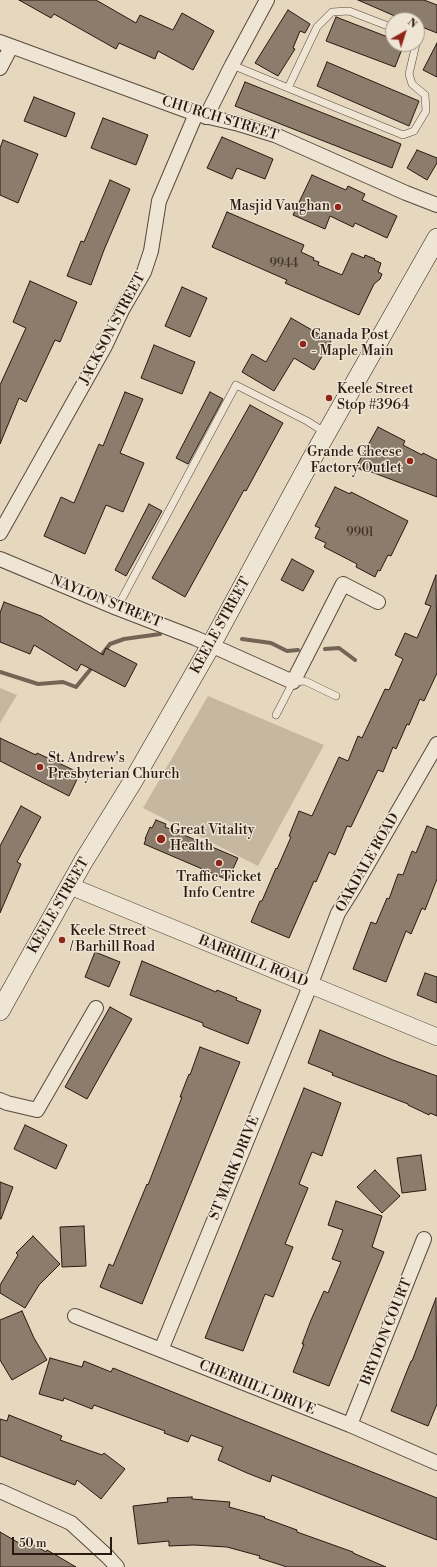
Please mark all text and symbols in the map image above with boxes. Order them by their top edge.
north arrow [385,12,425,52]
text: N [404,15,420,32]
street label: CHURCH STREET [160,93,280,145]
place label: Masjid Vaughan [229,199,330,215]
marker: Masjid Vaughan [333,202,343,212]
house number: 9944 [269,257,299,271]
street label: JACKSON STREET [76,270,150,388]
place label: Canada Post - Maple Main [311,328,393,360]
marker: Canada Post - Maple Main [298,339,308,349]
place label: Keele Street Stop #3964 [337,382,413,414]
marker: Keele Street Stop #3964 [324,393,334,403]
place label: Grande Cheese Factory Outlet [307,445,402,478]
marker: Grande Cheese Factory Outlet [405,456,415,466]
house number: 9901 [346,526,374,540]
street label: NAYLON STREET [48,572,164,632]
street label: KEELE STREET [188,575,254,677]
place label: St. Andrew's Presbyterian Church [48,751,180,784]
marker: St. Andrew's Presbyterian Church [35,762,45,772]
street label: OAKDALE ROAD [333,810,403,916]
place label: Great Vitality Health [170,823,255,856]
marker: Great Vitality Health [155,833,167,845]
street label: KEELE STREET [25,855,93,957]
marker: Traffic Ticket Info Centre [214,858,224,868]
place label: Traffic Ticket Info Centre [176,870,262,902]
place label: Keele Street / Barhill Road [70,924,155,956]
street label: BARRHILL ROAD [196,932,310,992]
marker: Keele Street / Barhill Road [57,935,67,945]
street label: ST MARK DRIVE [206,1113,264,1223]
street label: BRYDON COURT [358,1276,416,1388]
street label: CHERHILL DRIVE [196,1357,318,1419]
scale bar [14,1529,114,1555]
text: 50 m [19,1536,47,1551]

